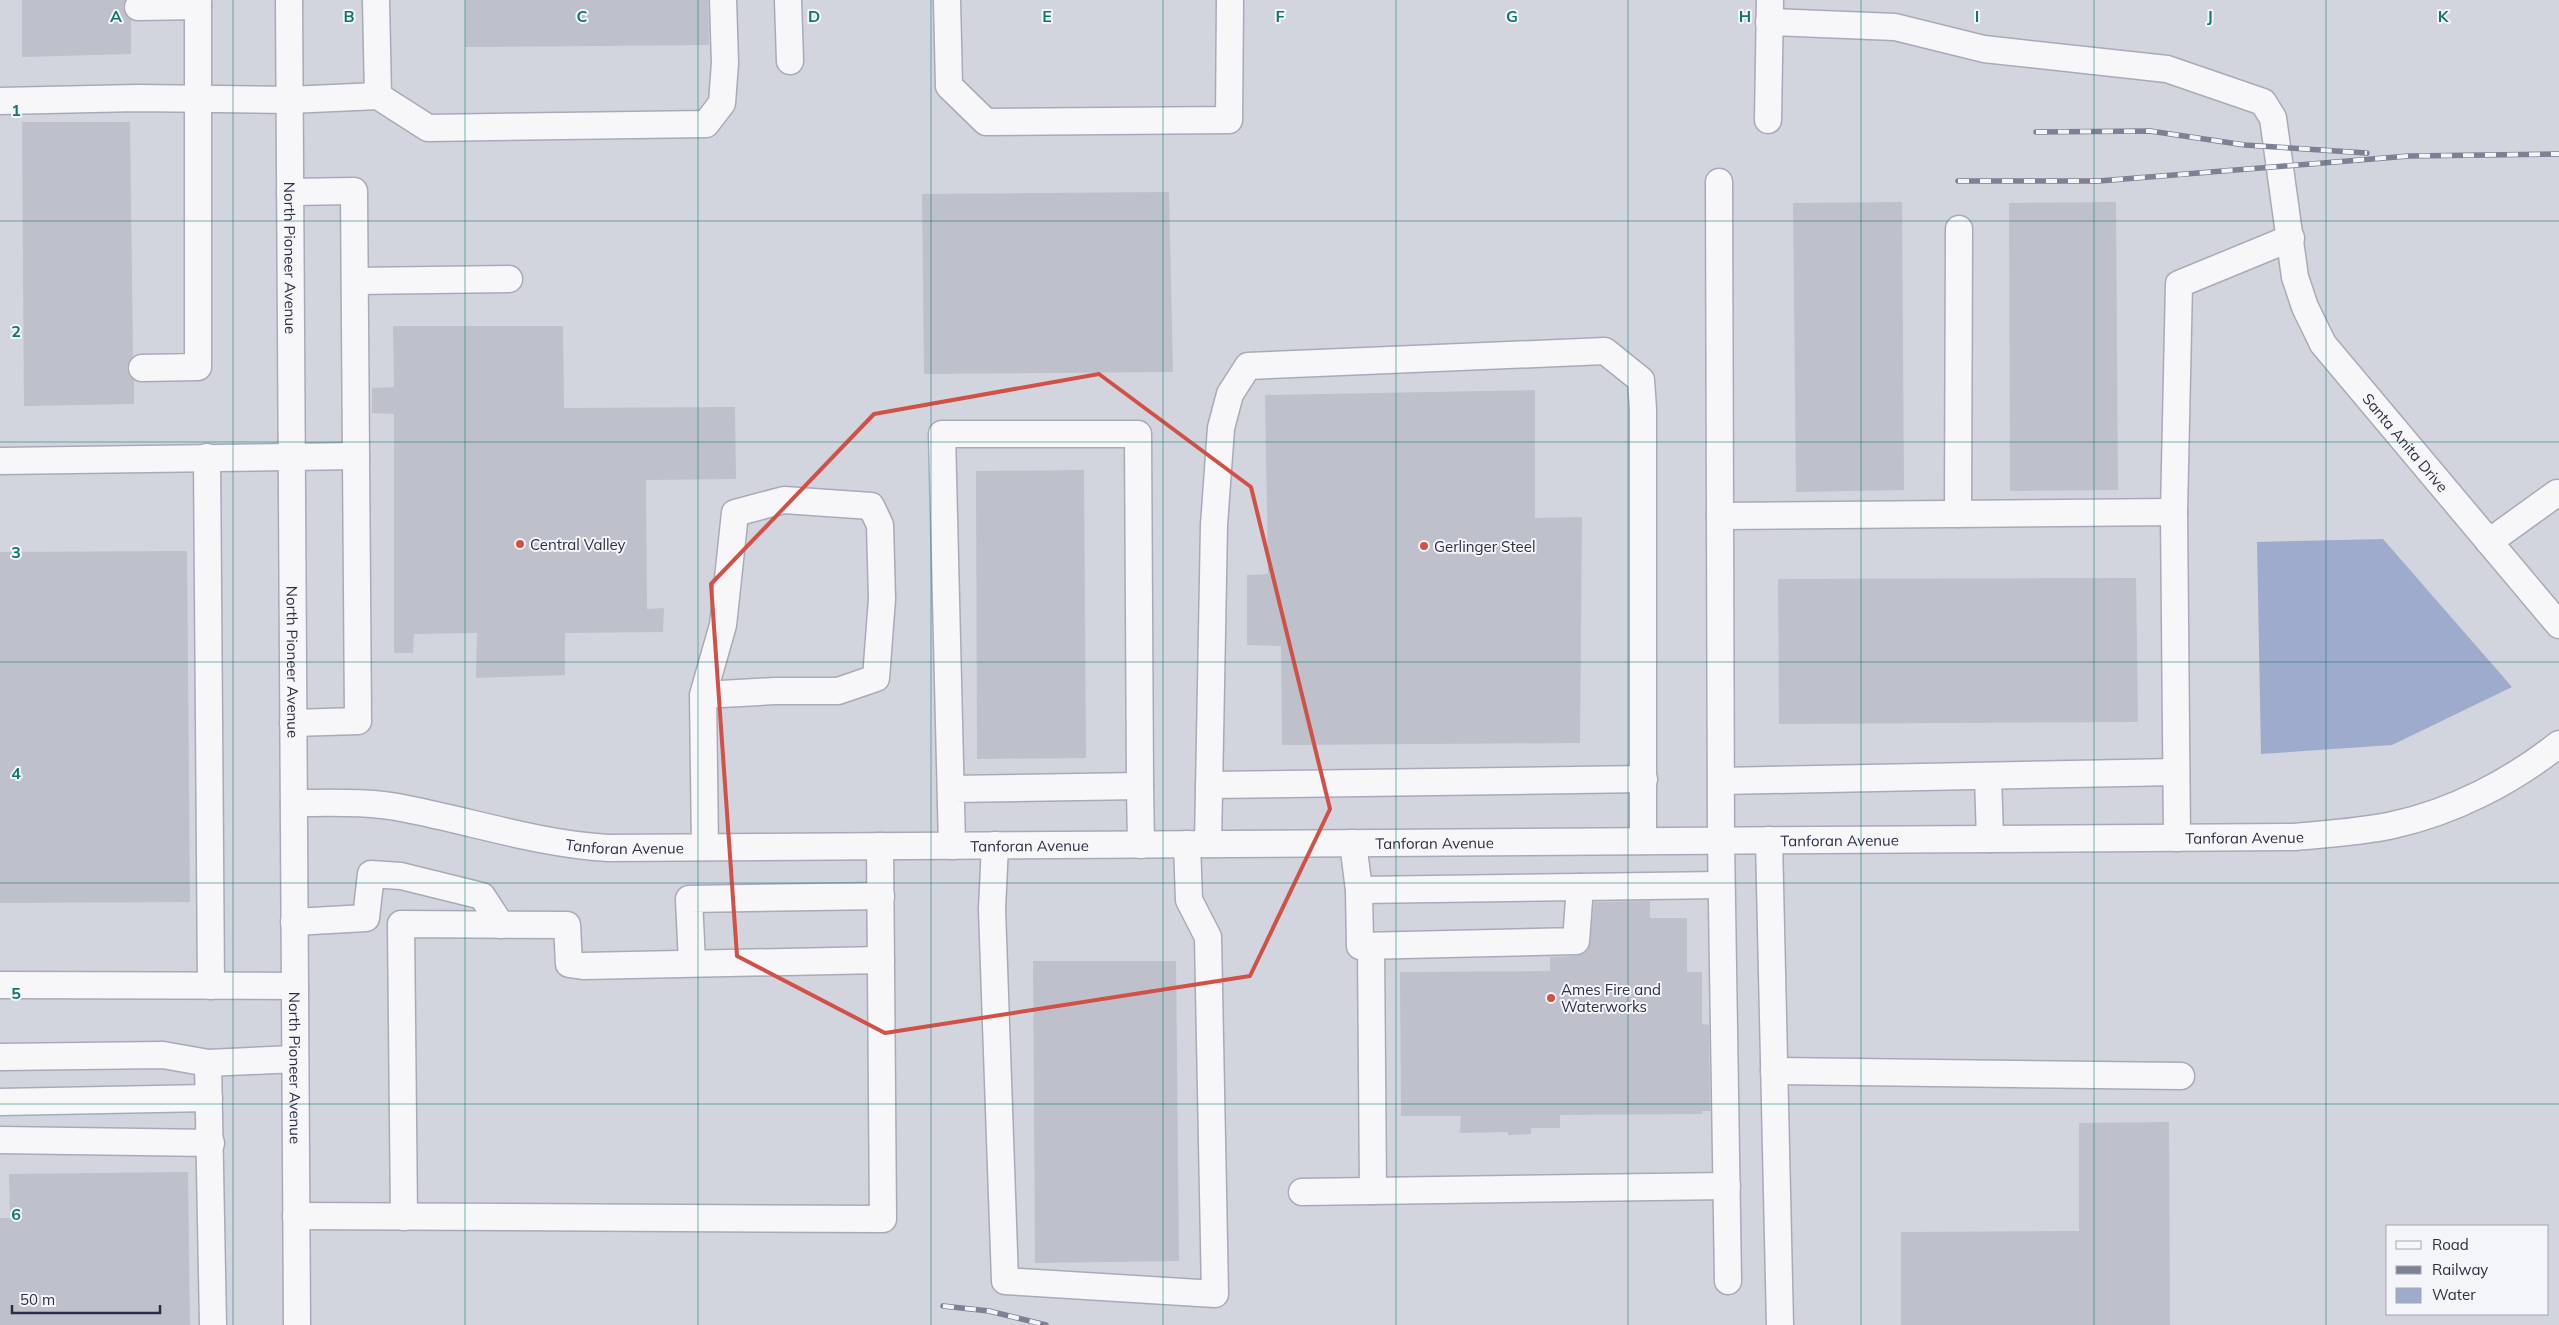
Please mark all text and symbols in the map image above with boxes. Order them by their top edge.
text: A [110,6,122,26]
text: B [343,6,355,26]
text: C [577,6,588,26]
text: D [808,6,820,26]
text: E [1042,6,1052,26]
text: F [1275,6,1285,26]
text: G [1506,6,1518,26]
text: H [1739,6,1751,26]
text: I [1975,6,1979,26]
text: J [2207,6,2213,26]
text: K [2438,6,2450,26]
text: 1 [11,100,21,120]
street label: North Pioneer Avenue [281,182,301,334]
text: 2 [11,321,21,341]
street label: Santa Anita Drive [2359,389,2453,496]
place label: Central Valley [530,535,626,554]
place label: Gerlinger Steel [1434,537,1535,556]
marker: Central Valley [514,538,526,550]
marker: Gerlinger Steel [1418,540,1430,552]
text: 3 [11,542,21,562]
street label: North Pioneer Avenue [283,586,303,738]
text: 4 [11,763,21,783]
street label: Tanforan Avenue [2185,827,2305,847]
street label: Tanforan Avenue [1780,830,1899,850]
street label: Tanforan Avenue [1375,833,1494,852]
street label: Tanforan Avenue [564,834,684,858]
street label: Tanforan Avenue [970,835,1089,855]
place label: Ames Fire and Waterworks [1561,980,1661,1016]
text: 5 [11,983,21,1003]
street label: North Pioneer Avenue [285,992,305,1144]
marker: Ames Fire and Waterworks [1545,992,1557,1004]
text: 6 [11,1204,21,1224]
legend [2386,1225,2549,1315]
text: Road [2432,1235,2469,1254]
text: Railway [2432,1260,2488,1279]
scale bar [12,1282,160,1314]
text: Water [2432,1285,2476,1304]
text: 50 m [20,1290,55,1309]

